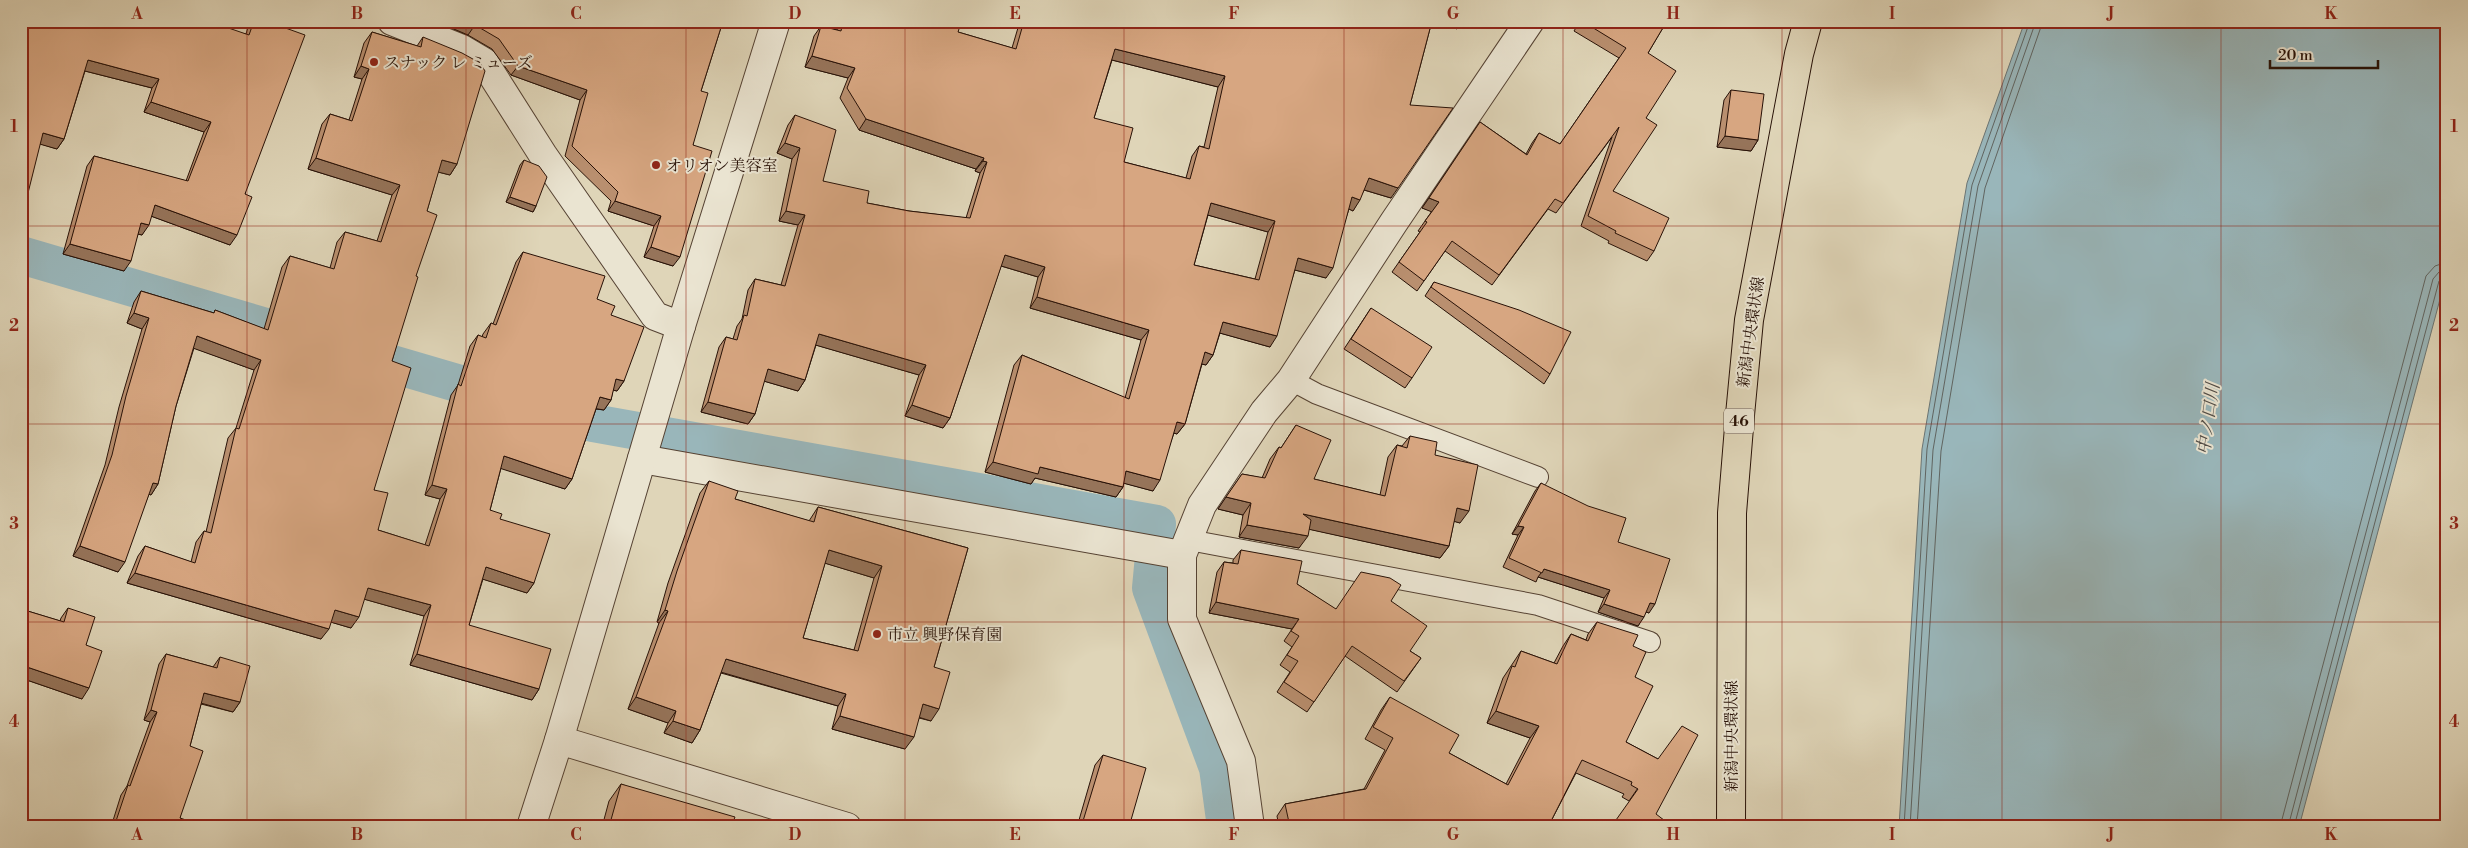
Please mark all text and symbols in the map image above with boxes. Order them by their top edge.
text: A [130,4,143,24]
text: B [351,4,363,24]
text: C [570,4,582,24]
text: D [789,4,802,24]
text: E [1009,4,1021,24]
text: F [1228,4,1240,24]
text: G [1447,4,1460,24]
text: H [1666,4,1680,24]
text: I [1889,4,1895,24]
text: J [2106,4,2114,24]
text: K [2325,4,2339,24]
scale bar [2270,38,2378,70]
text: 20 m [2278,46,2313,65]
place label: スナック レ ミューズ [384,53,533,73]
marker: スナック レ ミューズ [368,56,380,68]
text: 1 [10,117,18,137]
text: 1 [2450,117,2458,137]
place label: オリオン美容室 [666,156,778,176]
marker: オリオン美容室 [650,159,662,171]
street label: 新潟中央環状線 [1733,275,1769,389]
text: 2 [9,316,19,336]
text: 2 [2449,316,2459,336]
water label: 中ノ口川 [2192,380,2225,456]
road number: 46 [1724,408,1754,434]
text: 3 [9,514,19,534]
text: 3 [2449,514,2459,534]
place label: 市立 興野保育園 [887,625,1002,645]
marker: 市立 興野保育園 [871,628,883,640]
street label: 新潟中央環状線 [1722,680,1742,792]
text: 4 [9,712,20,732]
text: 4 [2449,712,2460,732]
text: A [130,825,143,845]
text: B [351,825,363,845]
text: C [570,825,582,845]
text: D [789,825,802,845]
text: E [1009,825,1021,845]
text: F [1228,825,1240,845]
text: G [1447,825,1460,845]
text: H [1666,825,1680,845]
text: I [1889,825,1895,845]
text: J [2106,825,2114,845]
text: K [2325,825,2339,845]

